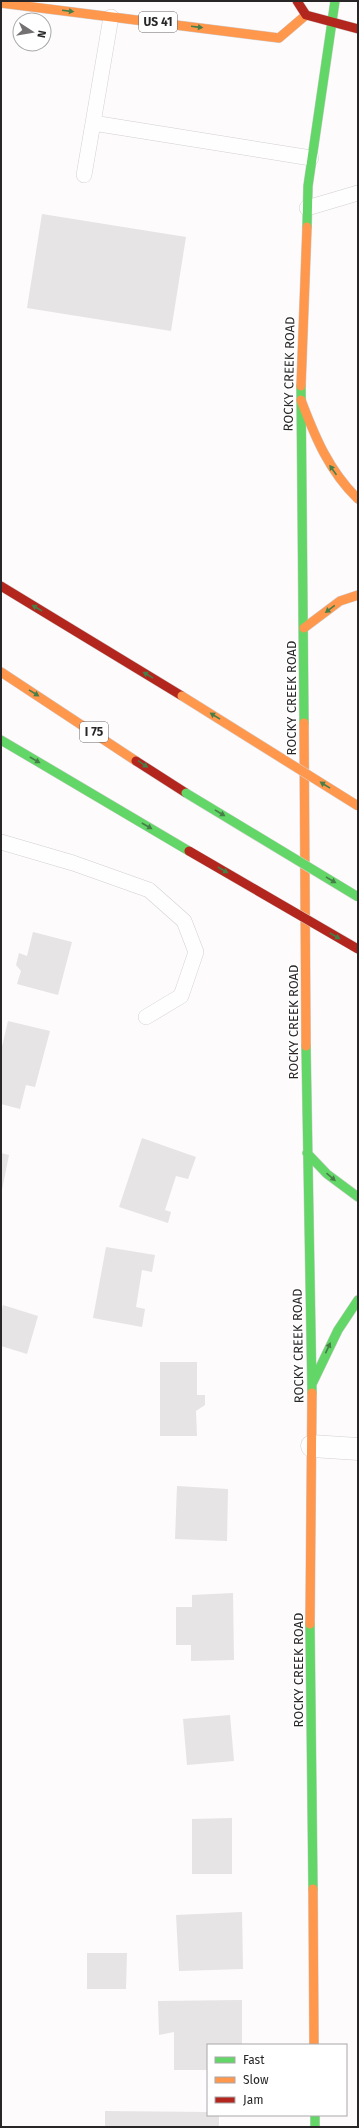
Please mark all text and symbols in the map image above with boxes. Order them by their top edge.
one-way arrow [61,8,74,14]
north arrow [12,12,52,52]
road number: US 41 [139,12,177,32]
one-way arrow [190,24,203,30]
text: N [34,29,48,39]
street label: ROCKY CREEK ROAD [280,316,298,432]
one-way arrow [329,464,337,475]
one-way arrow [31,605,43,612]
one-way arrow [324,605,335,613]
street label: ROCKY CREEK ROAD [284,641,299,755]
one-way arrow [142,672,154,679]
one-way arrow [28,690,40,697]
one-way arrow [209,713,221,720]
road number: I 75 [80,722,108,742]
one-way arrow [29,757,41,764]
one-way arrow [138,760,148,768]
one-way arrow [319,782,331,789]
one-way arrow [214,809,226,816]
one-way arrow [142,822,152,830]
one-way arrow [217,867,229,874]
one-way arrow [325,877,337,884]
one-way arrow [329,932,341,939]
street label: ROCKY CREEK ROAD [286,965,301,1079]
one-way arrow [325,1173,336,1182]
street label: ROCKY CREEK ROAD [289,1288,307,1404]
one-way arrow [324,1342,331,1354]
street label: ROCKY CREEK ROAD [291,1613,306,1727]
legend [207,2044,347,2116]
text: Fast [243,2053,265,2067]
text: Slow [243,2073,269,2087]
text: Jam [243,2093,263,2107]

